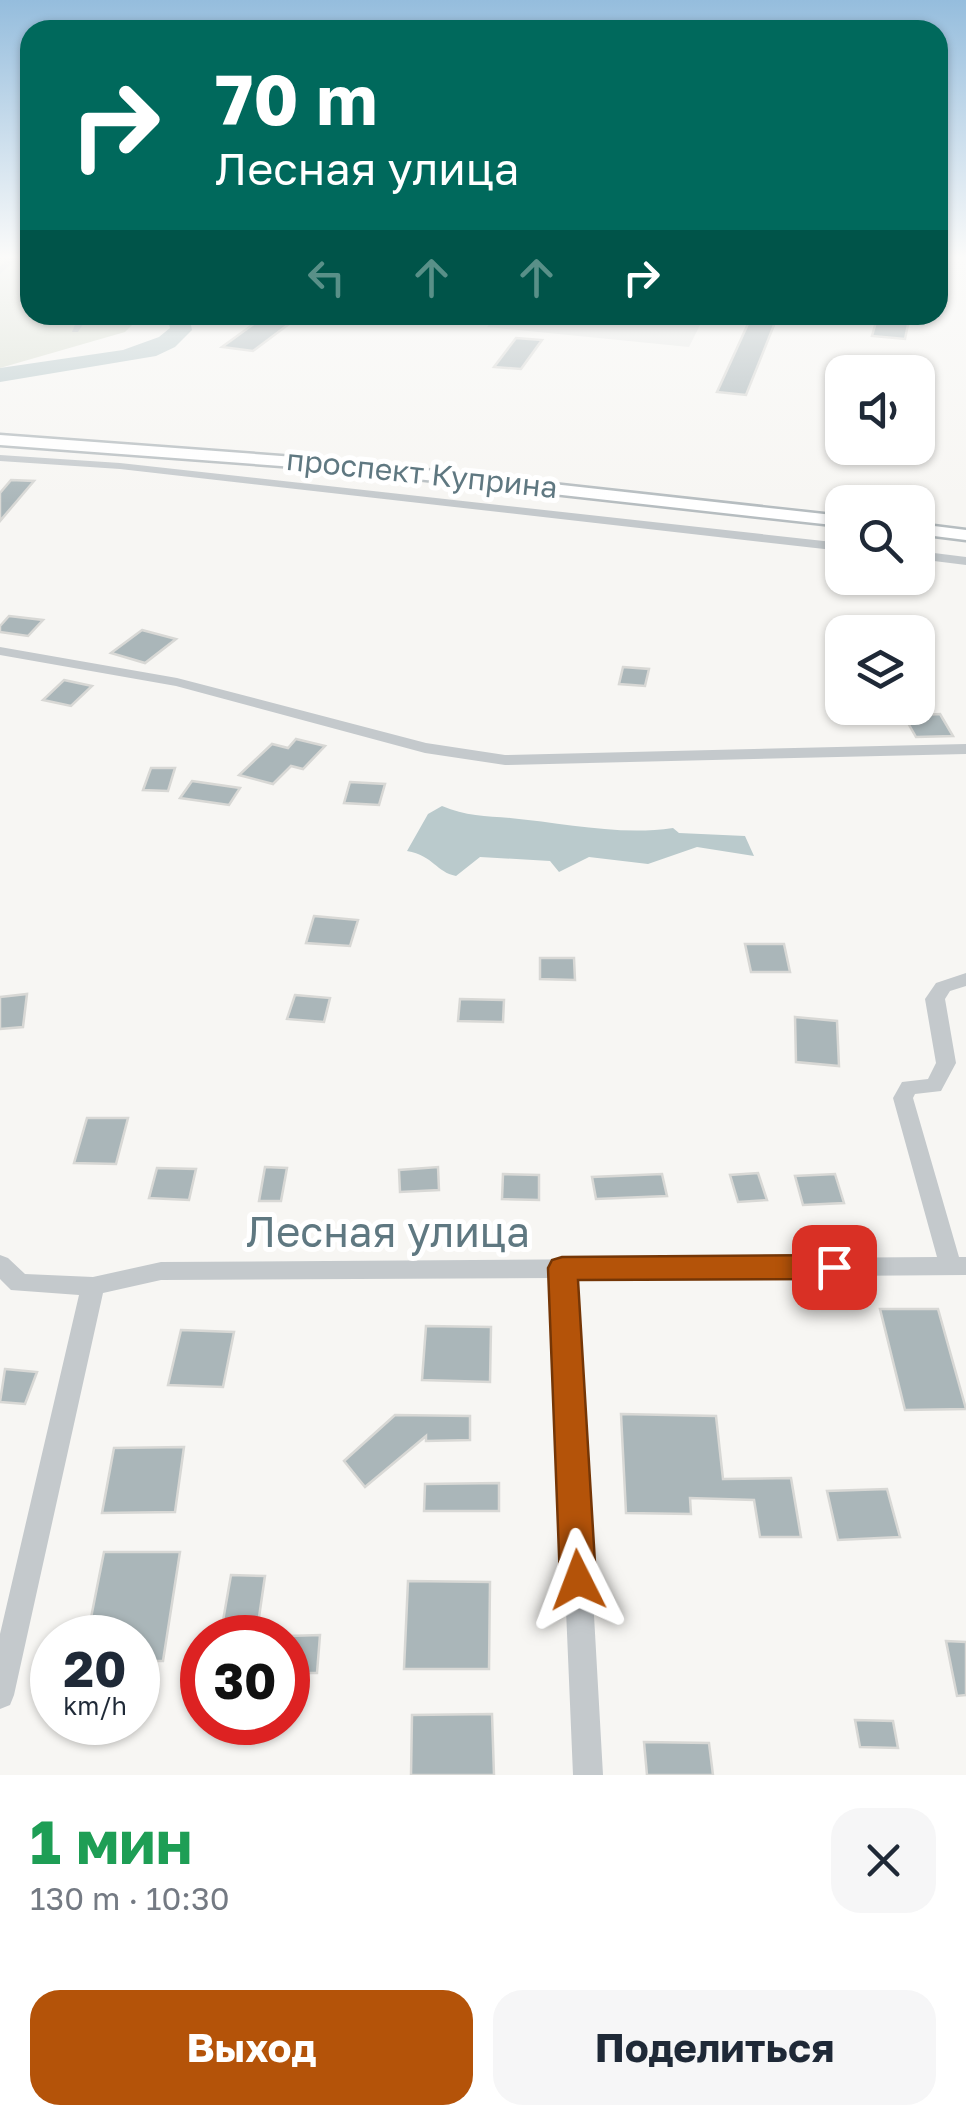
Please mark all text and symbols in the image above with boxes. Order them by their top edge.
text: 70 m [215,56,377,140]
icon: right [50,60,180,190]
text: Лесная улица [215,141,519,195]
icon: left [299,250,354,305]
icon: ahead [404,250,459,305]
icon: ahead [509,250,564,305]
icon: right [614,250,669,305]
map controls [825,355,935,725]
button: sound [825,355,935,465]
street label: проспект Куприна [285,441,559,505]
button: search [825,485,935,595]
button: layers [825,615,935,725]
street label: Лесная улица [246,1206,530,1256]
pin [792,1225,877,1310]
icon: arrive [807,1240,862,1295]
position arrow [526,1528,630,1632]
speed limit sign: 30 [180,1615,310,1745]
text: 20 [63,1638,126,1698]
text: km/h [63,1690,127,1721]
text: 1 мин [30,1805,192,1877]
button: close [831,1808,936,1913]
text: 130 m · 10:30 [30,1879,230,1917]
button: Выход [30,1990,473,2105]
button: Поделиться [493,1990,936,2105]

